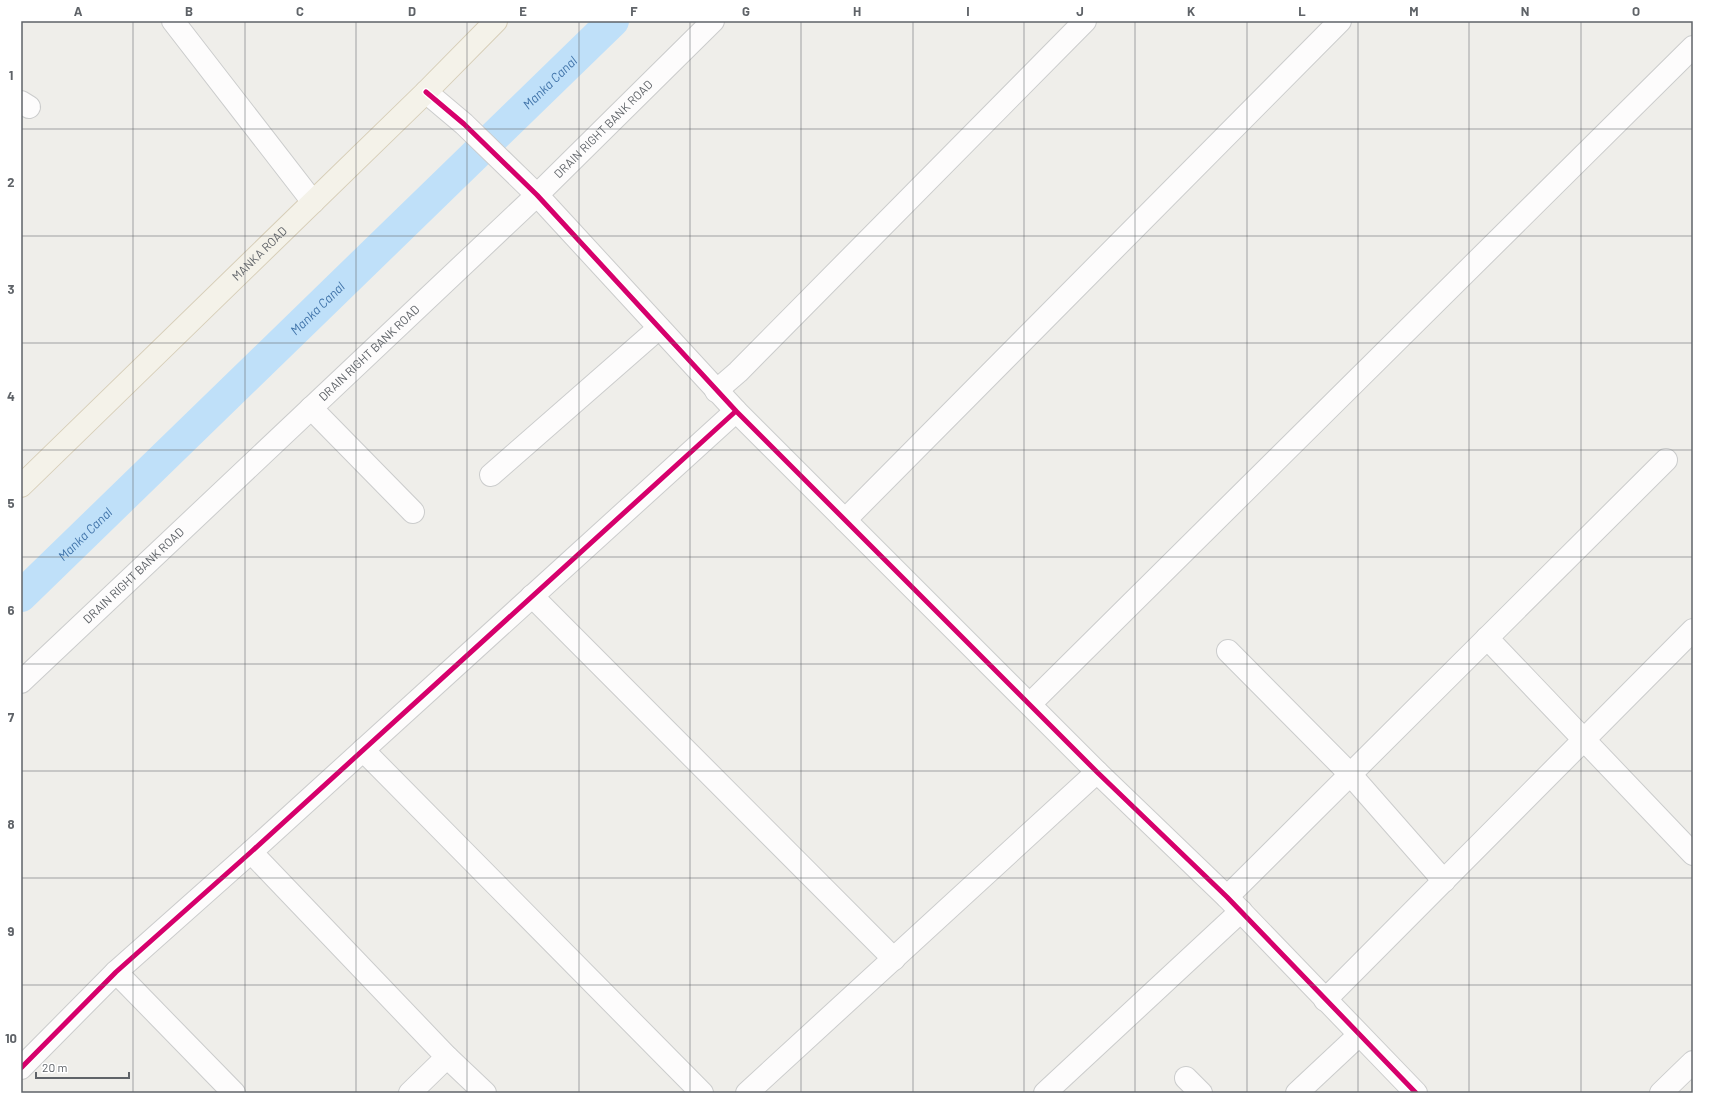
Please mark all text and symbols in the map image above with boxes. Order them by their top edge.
text: A [74,3,83,19]
text: B [185,3,193,19]
text: C [296,3,304,19]
text: D [408,3,416,19]
text: E [519,3,527,19]
text: F [630,3,638,19]
text: G [742,3,750,19]
text: H [853,3,861,19]
text: I [966,3,970,19]
text: J [1076,3,1084,19]
text: K [1187,3,1195,19]
text: L [1298,3,1306,19]
text: M [1409,3,1419,19]
text: N [1521,3,1529,19]
text: O [1632,3,1640,19]
water label: Manka Canal [519,53,580,112]
text: 1 [9,67,13,83]
street label: DRAIN RIGHT BANK ROAD [551,77,655,180]
text: 2 [7,174,15,190]
street label: MANKA ROAD [229,223,289,283]
water label: Manka Canal [287,278,348,338]
text: 3 [7,281,15,297]
street label: DRAIN RIGHT BANK ROAD [315,302,422,403]
text: 4 [7,388,15,404]
text: 5 [7,495,15,511]
water label: Manka Canal [54,504,115,564]
street label: DRAIN RIGHT BANK ROAD [80,524,186,626]
text: 6 [8,602,15,618]
text: 7 [8,709,15,725]
text: 8 [7,816,15,832]
text: 9 [8,923,15,939]
text: 10 [5,1030,17,1046]
scale bar [36,1054,129,1080]
text: 20 m [42,1060,68,1074]

